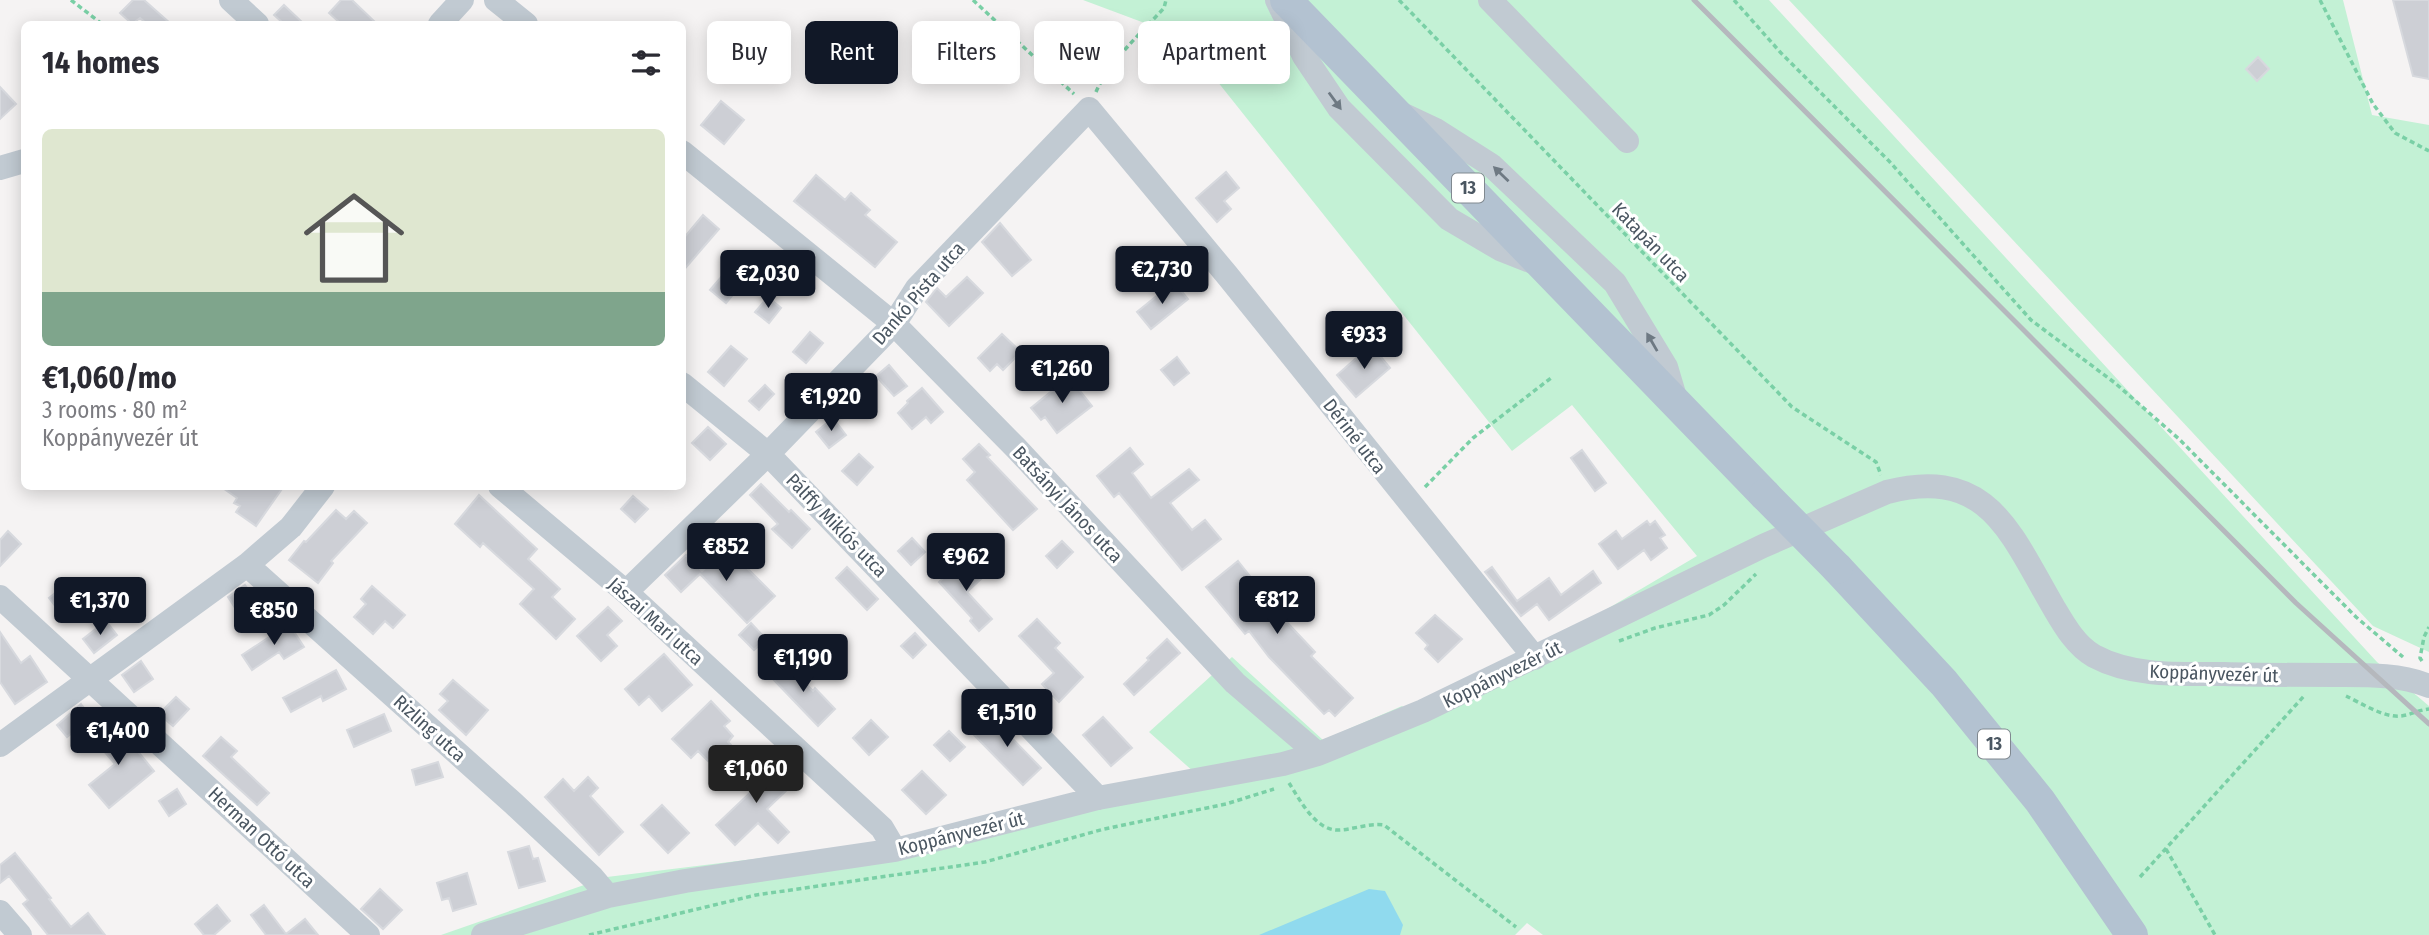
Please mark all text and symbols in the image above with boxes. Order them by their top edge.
chip: Buy [707,21,791,84]
chip: Rent [805,21,898,84]
chip: Filters [912,21,1020,84]
chip: New [1034,21,1124,84]
chip: Apartment [1138,21,1290,84]
icon: filters [627,44,665,82]
text: 14 homes [42,45,159,81]
one-way arrow [1328,92,1342,110]
one-way arrow [1493,167,1510,183]
road number: 13 [1452,174,1484,202]
icon: home [291,175,417,301]
street label: Katapán utca [1607,198,1694,287]
street label: Dankó Pista utca [867,237,969,350]
pin: €2,730 [1105,246,1219,306]
pin: €2,030 [711,250,825,310]
text: €2,730 [1131,255,1193,283]
text: €2,030 [736,259,800,287]
pin: €933 [1323,312,1405,371]
text: €933 [1341,320,1387,348]
one-way arrow [1646,333,1658,352]
pin: €1,260 [1005,346,1119,405]
text: €1,260 [1031,354,1093,382]
text: €1,060/mo [42,360,177,396]
pin: €1,920 [774,374,888,433]
text: €1,920 [801,382,861,410]
street label: Dériné utca [1318,394,1391,478]
text: 3 rooms · 80 m² [42,396,187,424]
text: Koppányvezér út [42,424,198,452]
street label: Batsányi János utca [1008,441,1128,567]
street label: Pálffy Miklós utca [781,469,892,582]
pin: €852 [685,524,767,583]
text: €852 [703,532,749,560]
pin: €962 [925,534,1007,593]
text: €962 [943,542,989,570]
street label: Jászai Mari utca [603,573,708,670]
pin: €812 [1236,576,1318,636]
pin: €1,370 [43,578,157,637]
text: €812 [1255,585,1299,613]
text: €1,370 [70,586,130,614]
pin: €850 [233,588,315,647]
text: €850 [250,596,298,624]
pin: €1,190 [746,634,860,694]
street label: Koppányvezér út [1439,635,1566,713]
text: €1,190 [774,643,832,671]
street label: Koppányvezér út [2149,660,2280,687]
street label: Rizling utca [389,690,470,767]
pin: €1,510 [950,690,1064,749]
text: €1,510 [977,698,1037,726]
pin: €1,400 [61,708,175,767]
text: €1,400 [87,716,150,744]
road number: 13 [1978,730,2010,758]
pin: €1,060 [699,746,813,805]
text: €1,060 [724,754,788,782]
street label: Herman Ottó utca [204,782,320,893]
street label: Koppányvezér út [896,807,1027,860]

